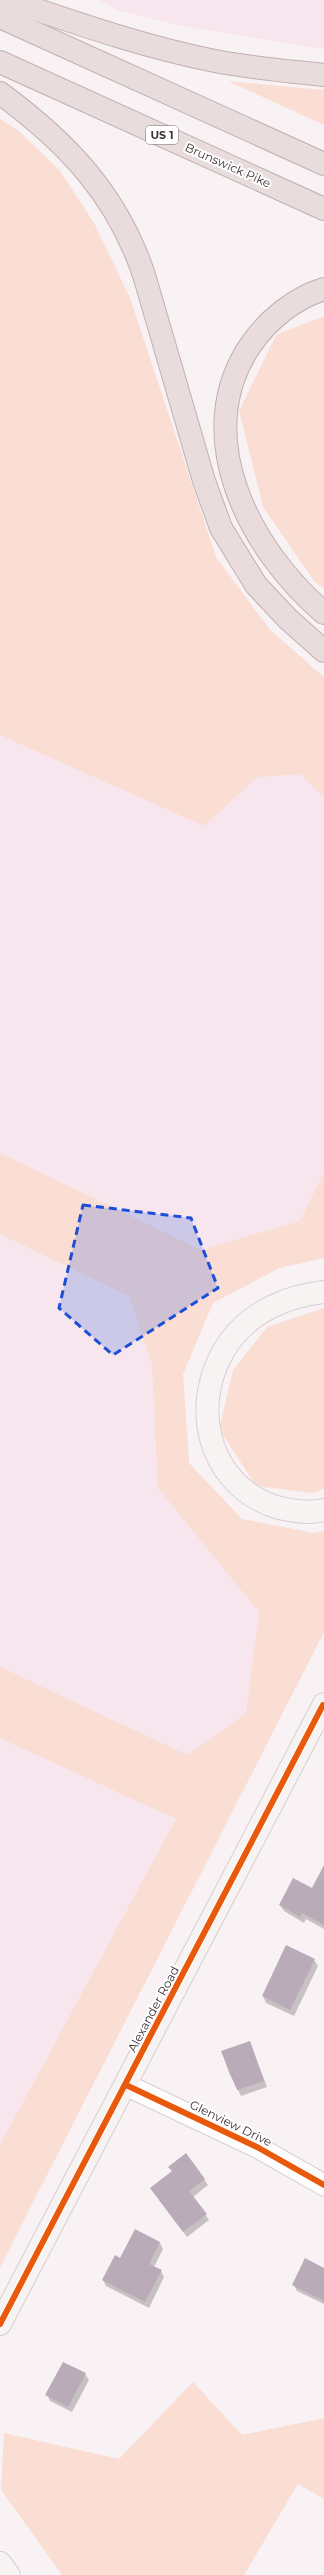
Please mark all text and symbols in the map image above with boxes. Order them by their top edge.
road number: US 1 [146,126,178,144]
street label: Brunswick Pike [183,139,273,191]
street label: Alexander Road [124,1963,182,2055]
street label: Glenview Drive [187,2097,275,2149]

